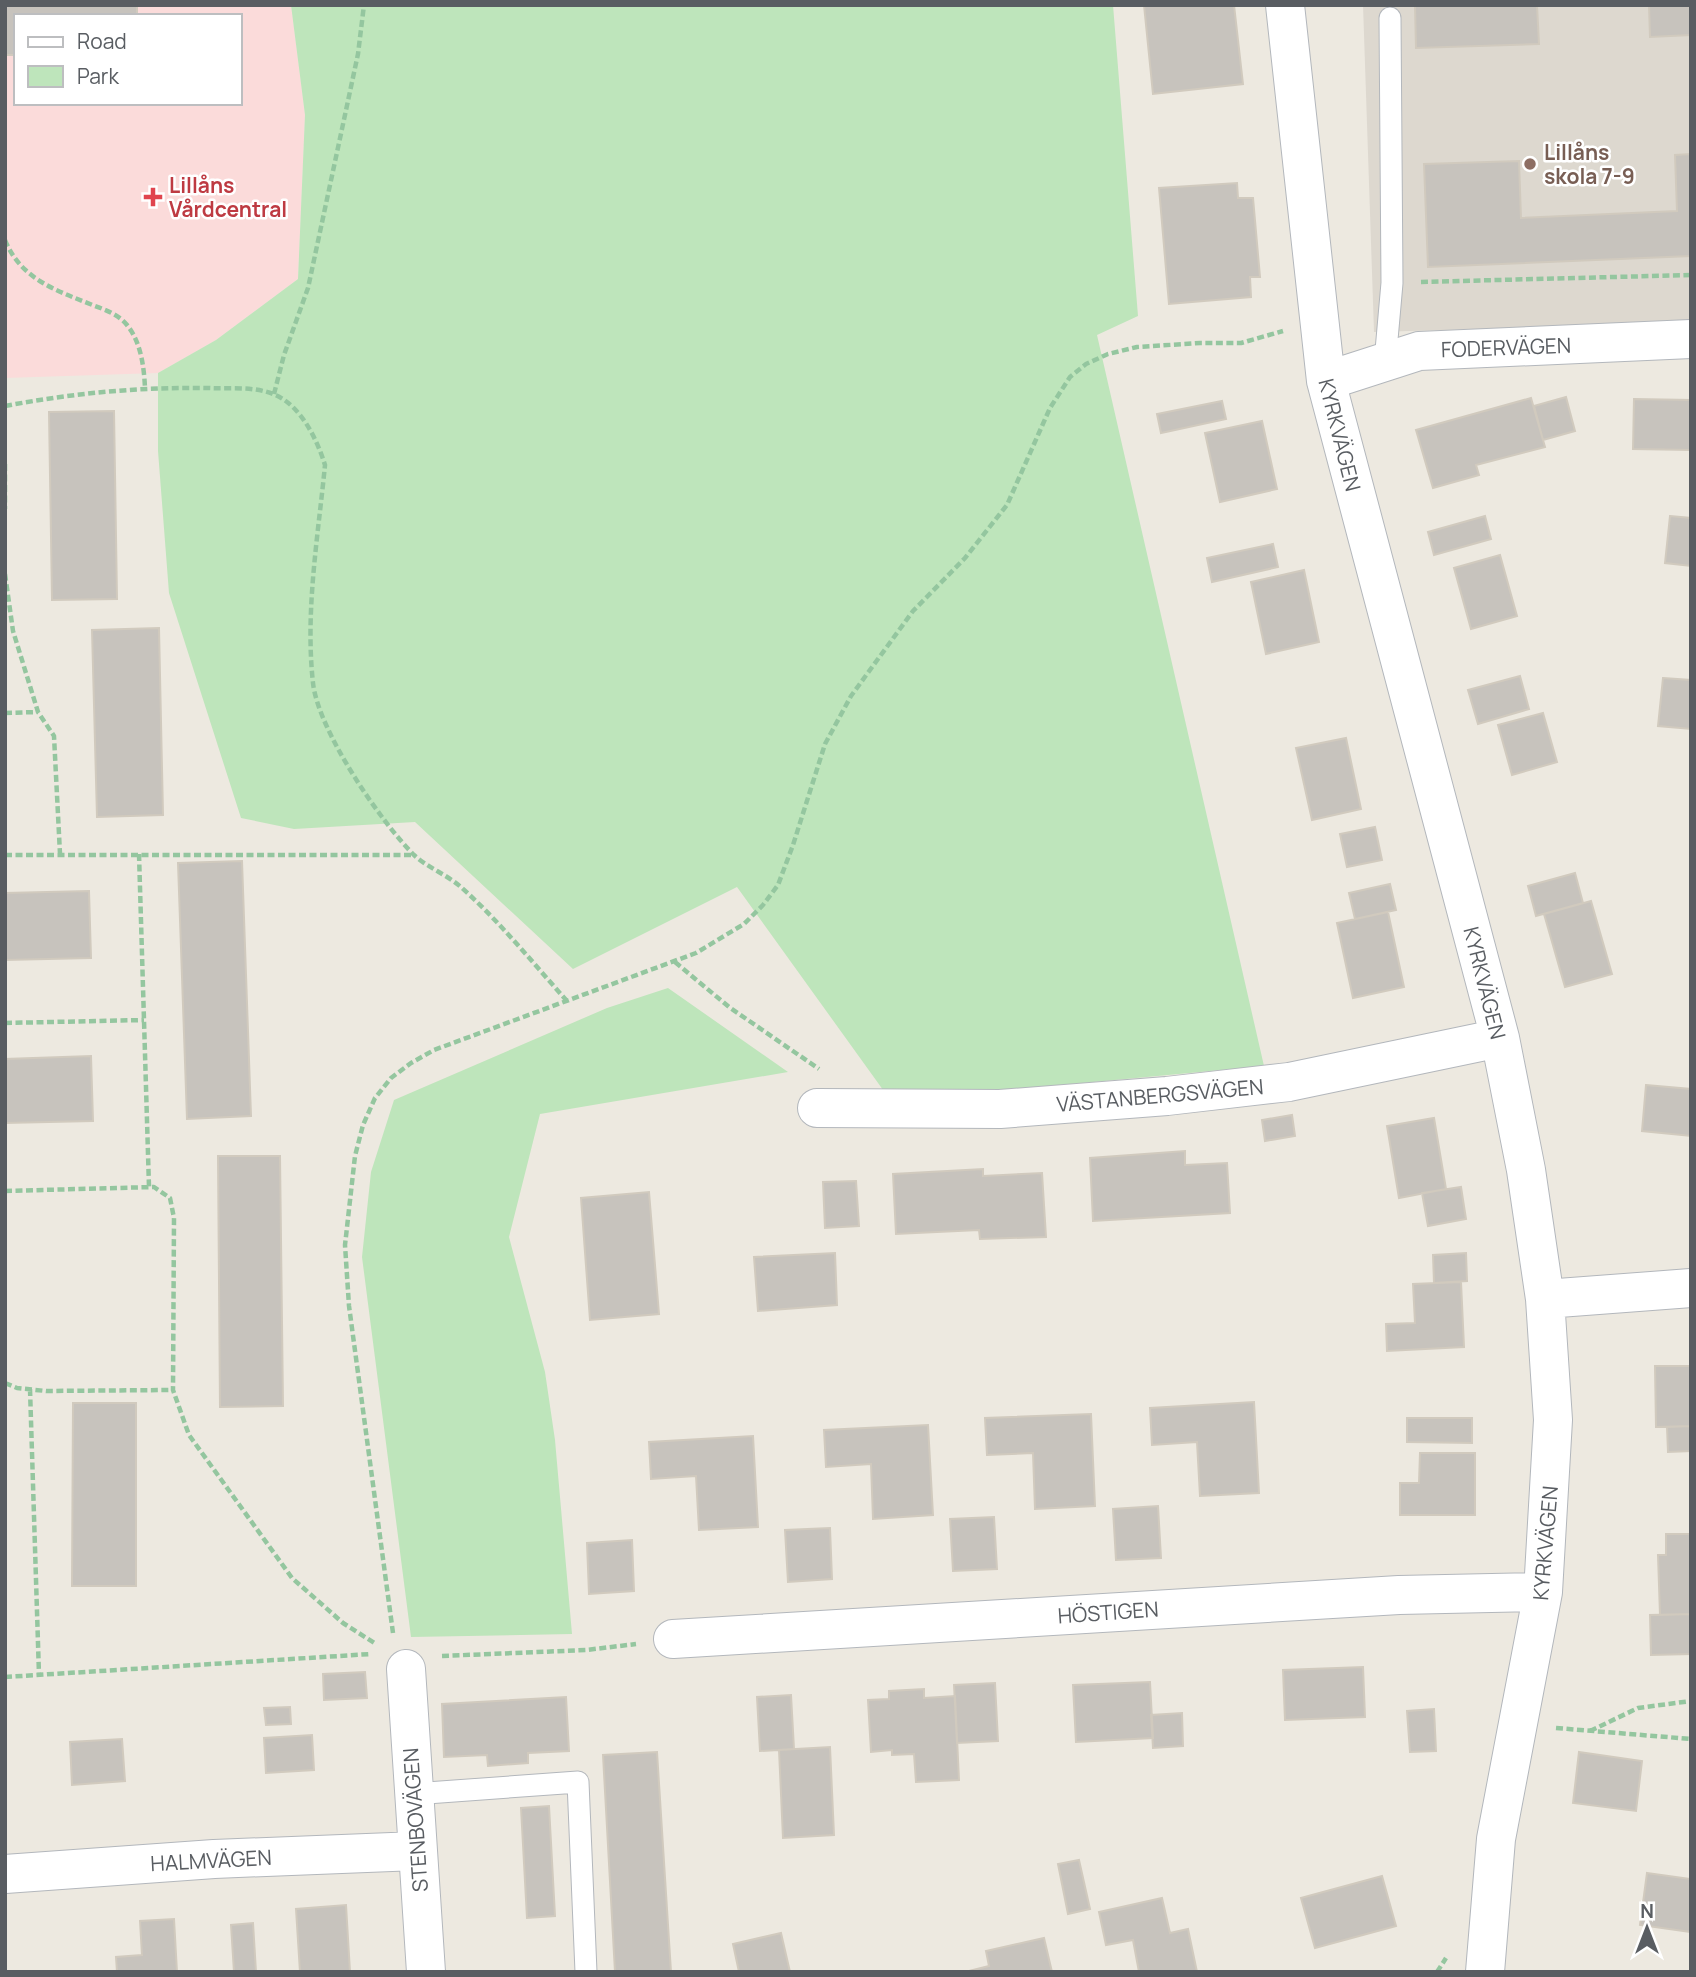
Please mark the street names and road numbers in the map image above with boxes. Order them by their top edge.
street label: FODERVÄGEN [1440,331,1572,363]
street label: KYRKVÄGEN [1312,376,1368,494]
street label: KYRKVÄGEN [1457,924,1513,1042]
street label: VÄSTANBERGSVÄGEN [1055,1072,1265,1118]
street label: KYRKVÄGEN [1526,1484,1564,1602]
street label: HÖSTIGEN [1057,1595,1159,1629]
street label: STENBOVÄGEN [396,1747,434,1893]
street label: HALMVÄGEN [150,1843,272,1877]

